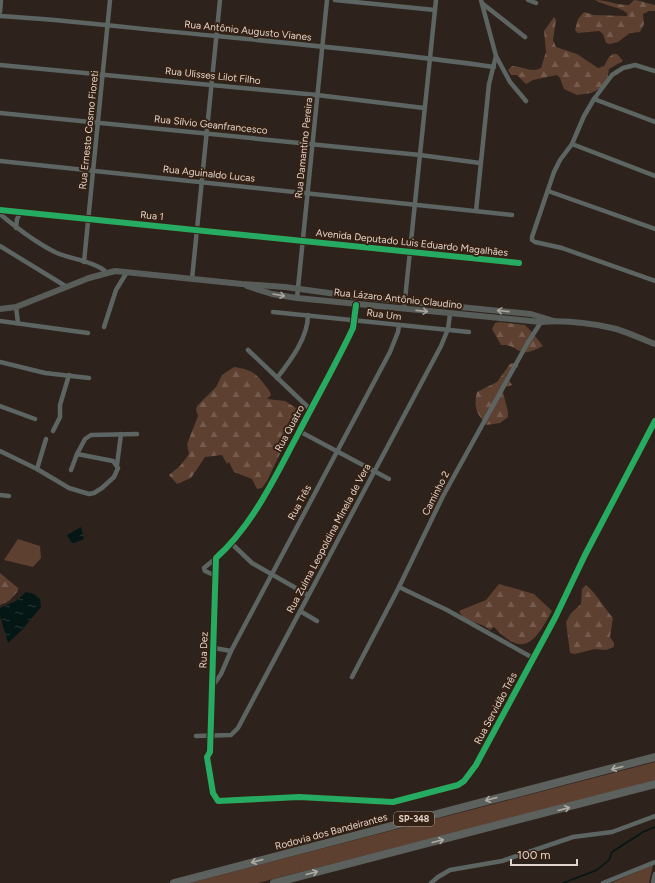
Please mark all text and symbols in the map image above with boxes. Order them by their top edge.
street label: Rua Antônio Augusto Vianes [184,17,313,44]
street label: Rua Ulisses Lilot Filho [165,64,262,87]
street label: Rua Ernesto Cosmo Fioreti [76,70,101,190]
street label: Rua Damantino Pereira [292,97,315,199]
street label: Rua Sílvio Geanfrancesco [154,112,269,137]
street label: Rua Aguinaldo Lucas [162,162,256,185]
street label: Rua 1 [140,208,164,223]
street label: Avenida Deputado Luis Eduardo Magalhães [315,226,509,259]
street label: Rua Lázaro Antônio Claudino [333,285,463,312]
one-way arrow [272,291,285,299]
street label: Rua Um [366,306,402,323]
one-way arrow [415,307,428,315]
one-way arrow [497,307,510,315]
street label: Rua Quatro [272,403,307,454]
street label: Rua Zulma Leopoldina Minela de Vera [283,461,373,615]
street label: Caminho 2 [419,469,452,518]
street label: Rua Três [285,482,314,522]
street label: Rua Dez [196,631,211,669]
street label: Rua Servidão Três [471,670,520,746]
one-way arrow [611,765,624,772]
one-way arrow [485,796,498,804]
one-way arrow [557,804,570,812]
street label: Rodovia dos Bandeirantes [273,810,389,853]
road number: SP-348 [394,812,434,826]
one-way arrow [431,836,444,844]
scale bar [511,841,577,867]
text: 100 m [517,848,551,862]
one-way arrow [251,858,264,865]
one-way arrow [305,869,318,876]

